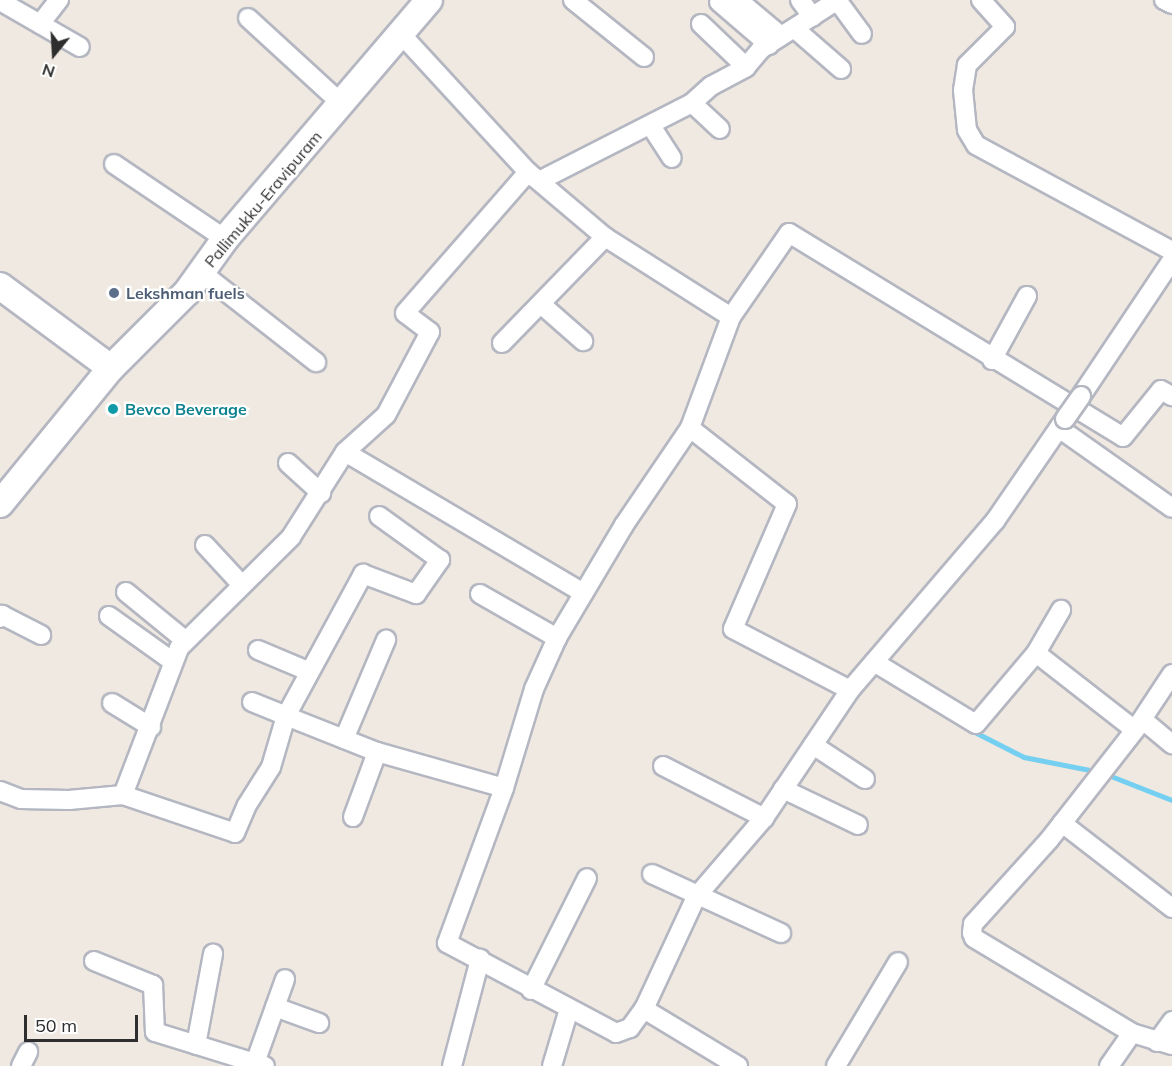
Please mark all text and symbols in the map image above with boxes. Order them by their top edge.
north arrow [24,24,84,84]
text: N [40,60,57,82]
street label: Pallimukku-Eravipuram [200,127,326,271]
place label: Lekshman fuels [126,283,245,303]
marker: Lekshman fuels [107,286,121,300]
place label: Bevco Beverage [125,399,247,419]
marker: Bevco Beverage [106,402,120,416]
scale bar [27,1003,141,1041]
text: 50 m [35,1014,77,1037]

